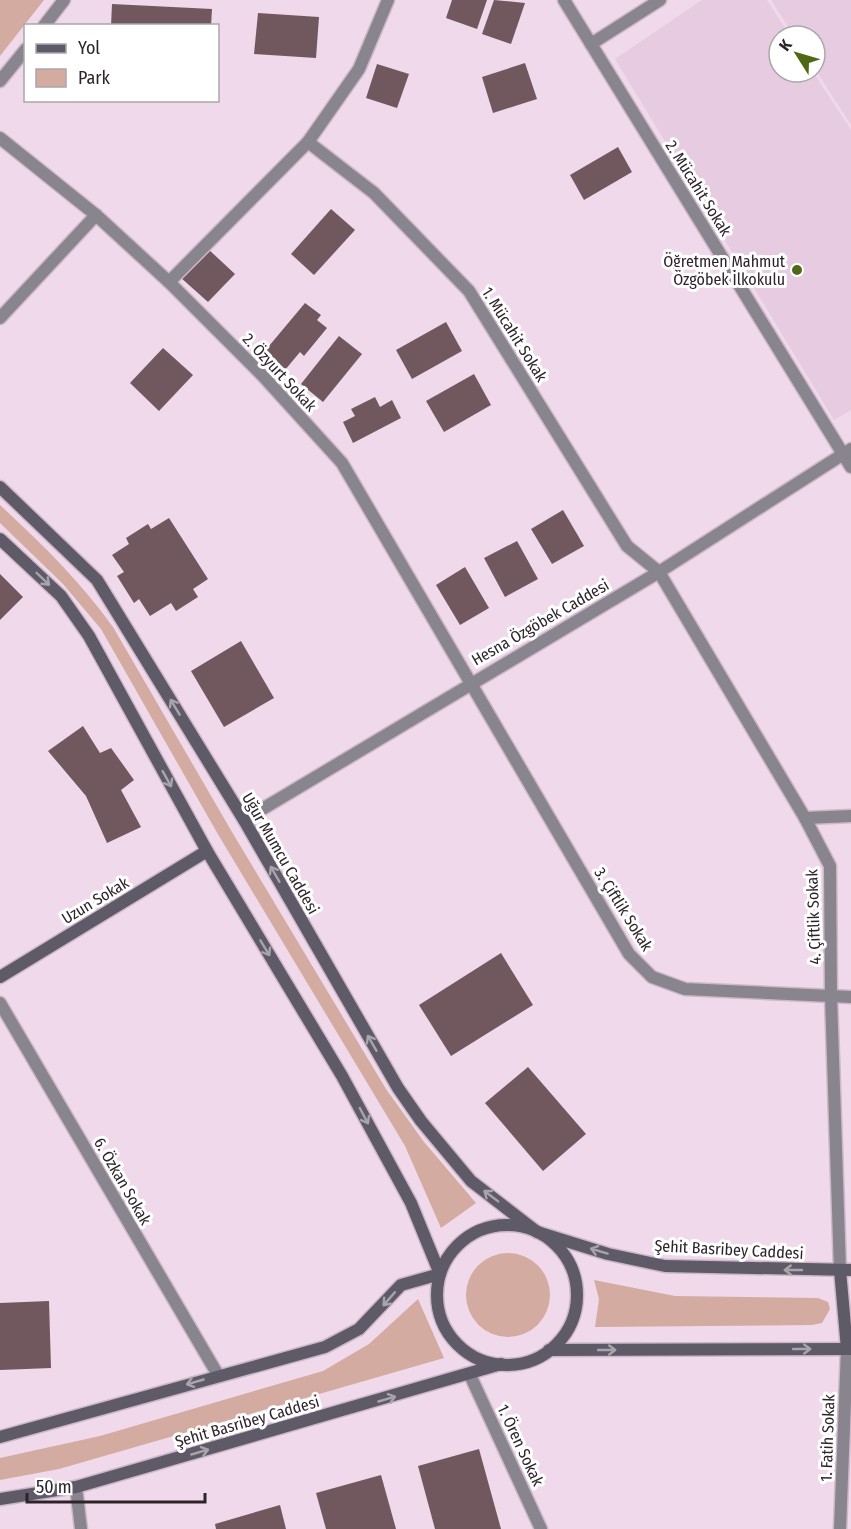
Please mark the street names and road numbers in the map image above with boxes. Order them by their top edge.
street label: 2. Mücahit Sokak [662,137,736,240]
street label: 1. Mücahit Sokak [478,283,552,386]
street label: 2. Özyurt Sokak [239,330,321,416]
street label: Hesna Özgöbek Caddesi [468,575,612,670]
street label: Uğur Mumcu Caddesi [238,789,323,917]
street label: 3. Çiftlik Sokak [590,864,657,955]
street label: 4. Çiftlik Sokak [802,868,826,965]
street label: Uzun Sokak [58,873,133,928]
street label: 6. Özkan Sokak [90,1134,155,1229]
street label: Şehit Basribey Caddesi [654,1236,804,1263]
street label: Şehit Basribey Caddesi [173,1392,321,1451]
street label: 1. Fatih Sokak [816,1393,839,1482]
street label: 1. Ören Sokak [493,1402,548,1489]

